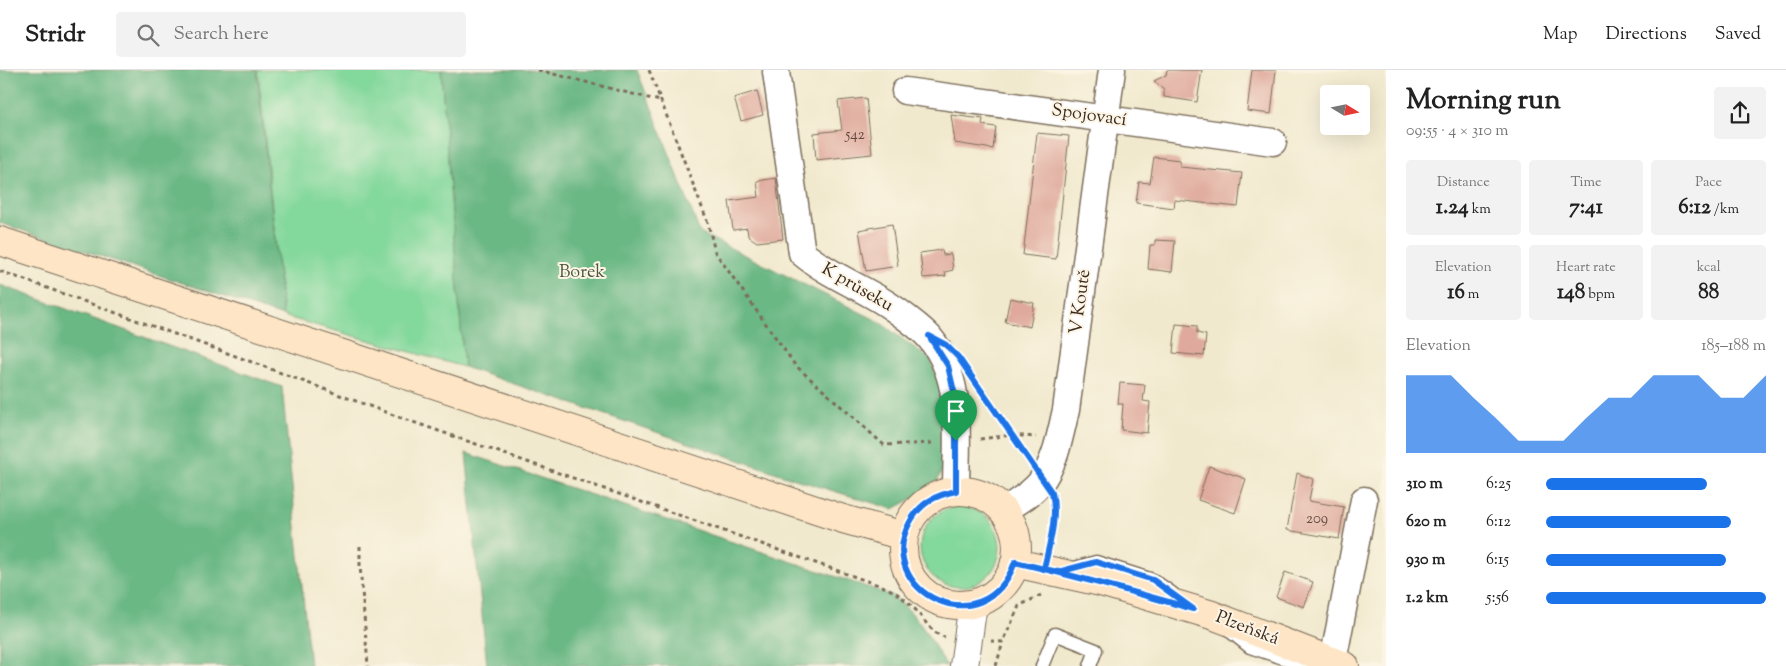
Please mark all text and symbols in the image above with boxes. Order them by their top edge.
search box [116,12,466,57]
text: Stridr [25,18,86,52]
icon: search [134,21,162,49]
text: Search here [174,21,269,48]
text: Map [1543,22,1578,48]
text: Directions [1606,22,1687,48]
text: Saved [1715,22,1761,48]
text: Morning run [1406,81,1561,121]
north arrow [1320,85,1370,135]
map controls [1320,85,1370,135]
button: share [1714,87,1766,139]
street label: Spojovací [1050,98,1128,134]
text: 09:55 · 4 × 310 m [1406,120,1509,143]
house number: 542 [844,125,865,146]
text: Distance [1437,173,1490,193]
text: Time [1570,173,1602,193]
text: Pace [1695,173,1722,193]
text: 1.24 [1436,193,1469,223]
text: 7:41 [1569,193,1603,223]
text: 6:12 [1678,193,1711,223]
text: km [1469,200,1491,220]
text: /km [1711,200,1739,220]
street label: K průseku [816,257,898,319]
text: Elevation [1435,258,1492,278]
text: Heart rate [1556,258,1616,278]
text: kcal [1697,258,1721,278]
park label: Borek [559,260,605,286]
street label: V Koutě [1064,268,1098,336]
text: 16 [1447,278,1465,308]
text: 148 [1557,278,1585,308]
text: 88 [1698,278,1719,308]
text: m [1465,285,1479,305]
text: bpm [1585,285,1615,305]
text: Elevation [1406,335,1471,358]
text: 185–188 m [1701,335,1766,358]
pin [935,390,977,441]
icon: arrive [942,397,970,425]
text: 310 m [1406,473,1443,496]
text: 6:25 [1486,473,1511,496]
house number: 209 [1306,509,1328,530]
text: 620 m [1406,511,1446,534]
text: 6:12 [1486,511,1511,534]
text: 930 m [1406,549,1445,572]
text: 6:15 [1486,549,1509,572]
text: 1.2 km [1406,587,1448,610]
text: 5:56 [1486,587,1509,610]
street label: Plzeňská [1211,605,1283,653]

